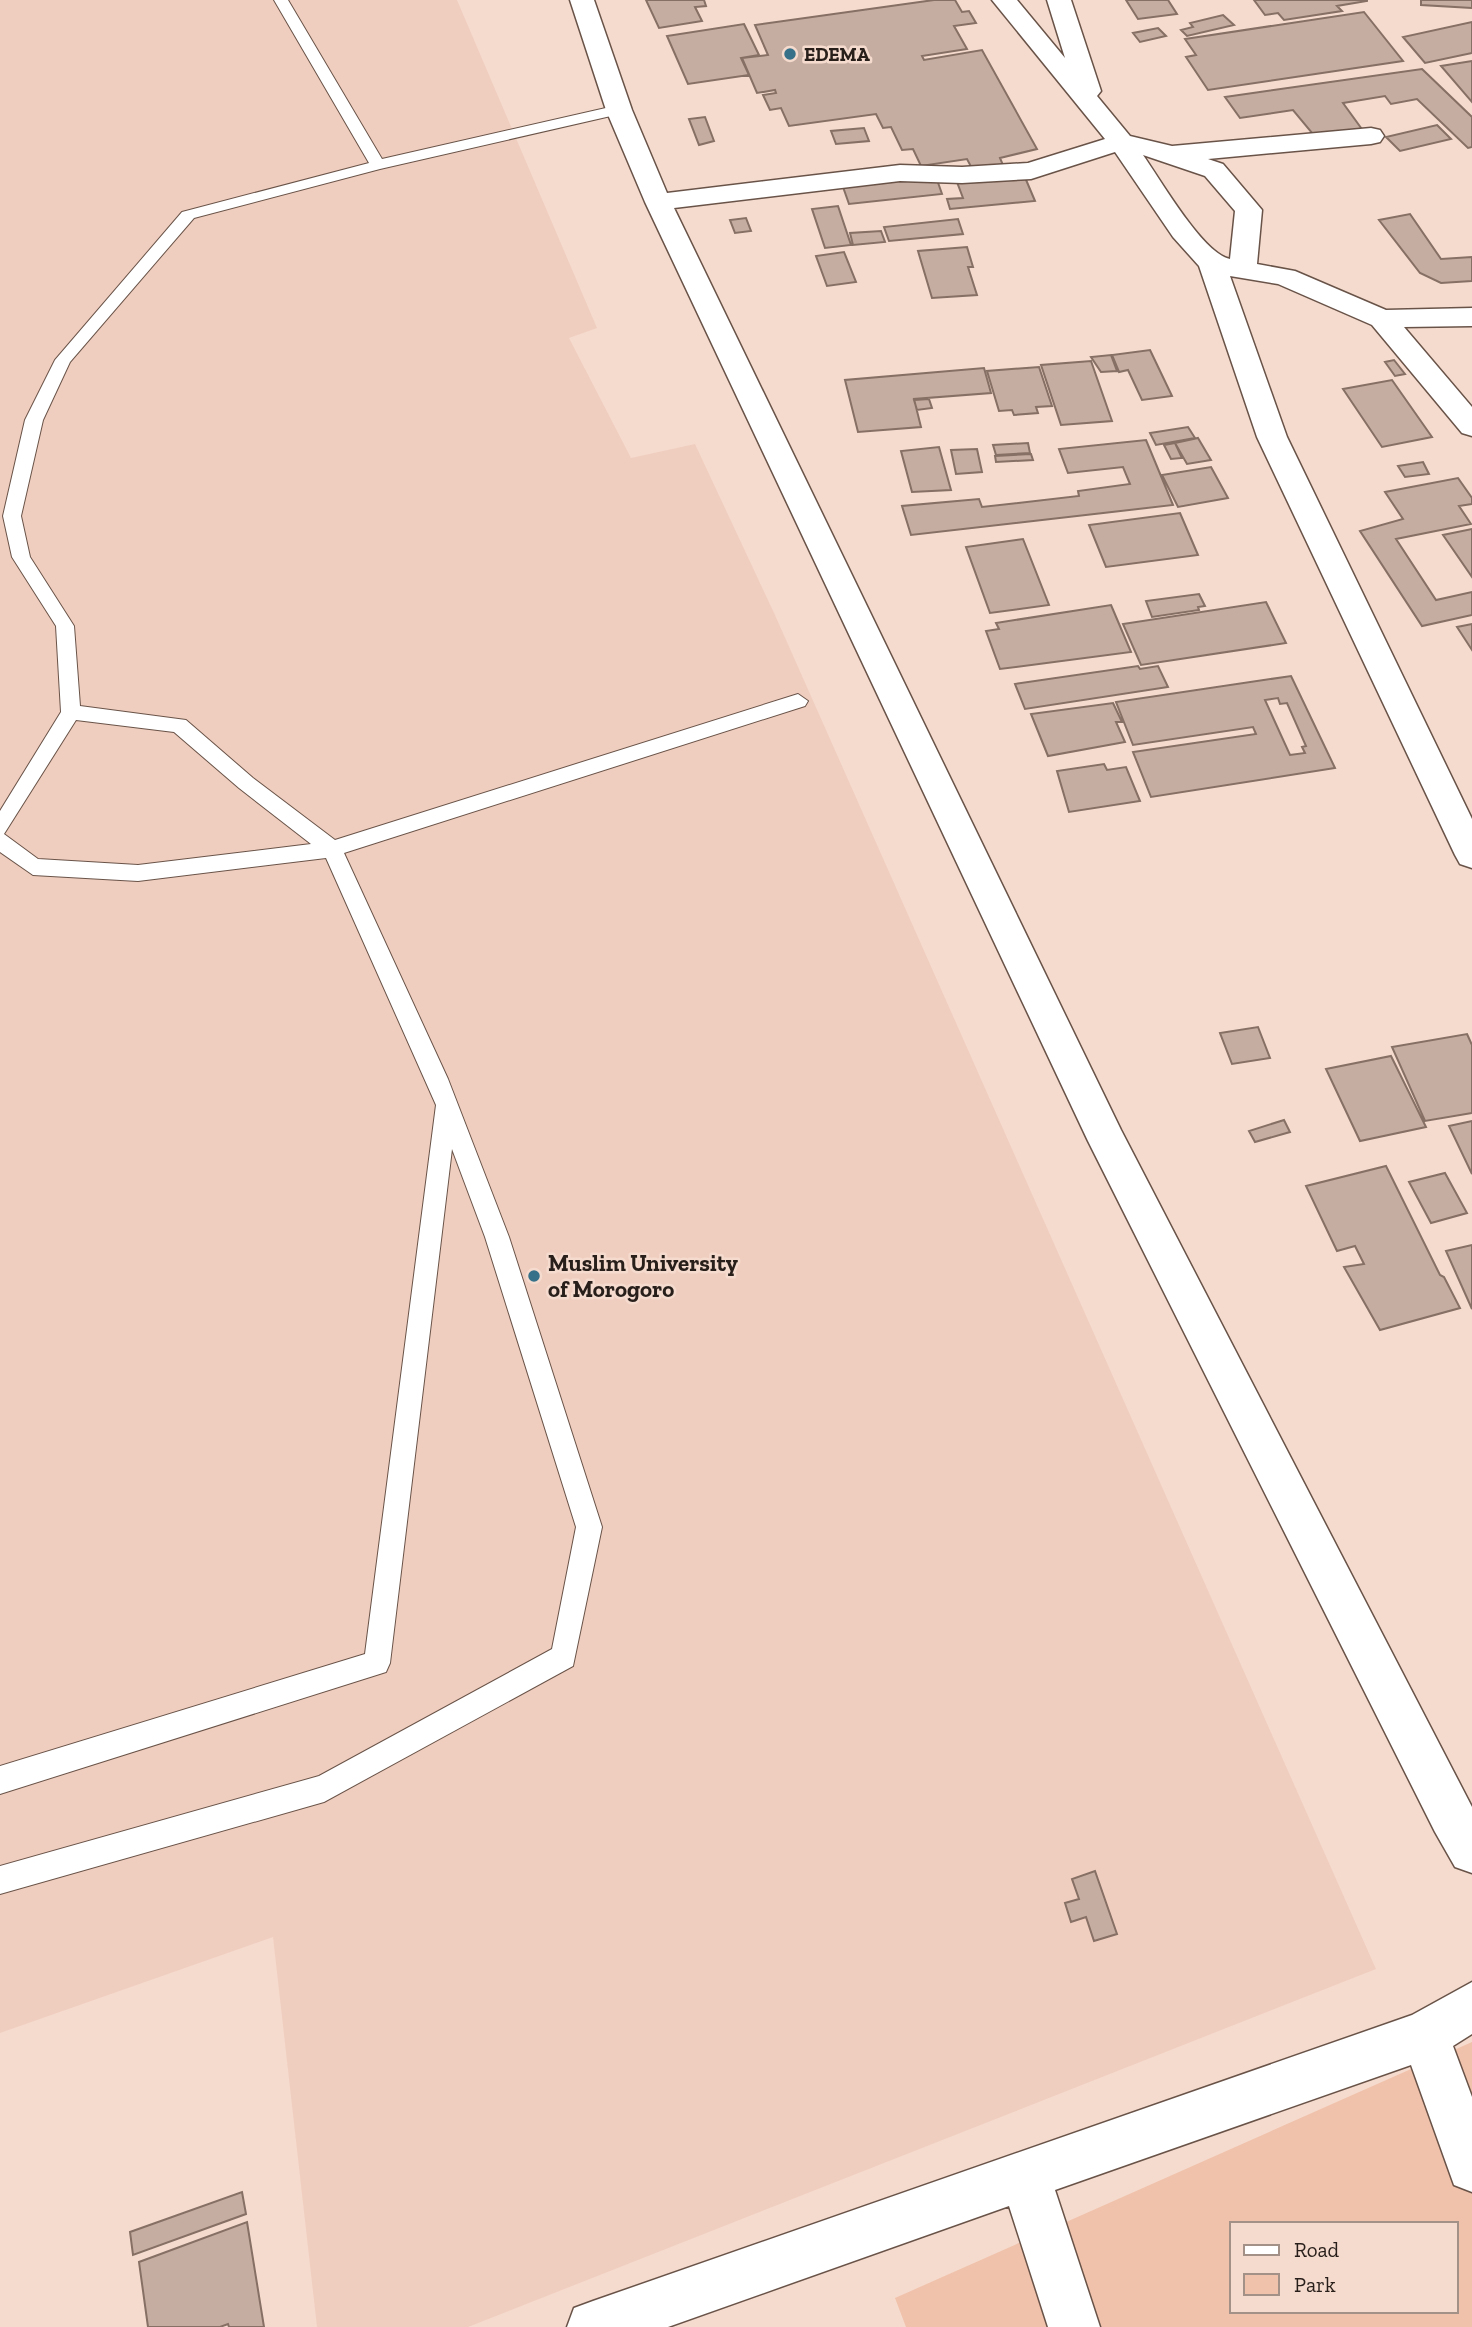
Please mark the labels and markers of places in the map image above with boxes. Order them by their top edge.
place label: EDEMA [804,43,871,66]
marker: EDEMA [782,46,798,62]
place label: Muslim University of Morogoro [548,1249,739,1303]
marker: Muslim University of Morogoro [526,1268,542,1284]

